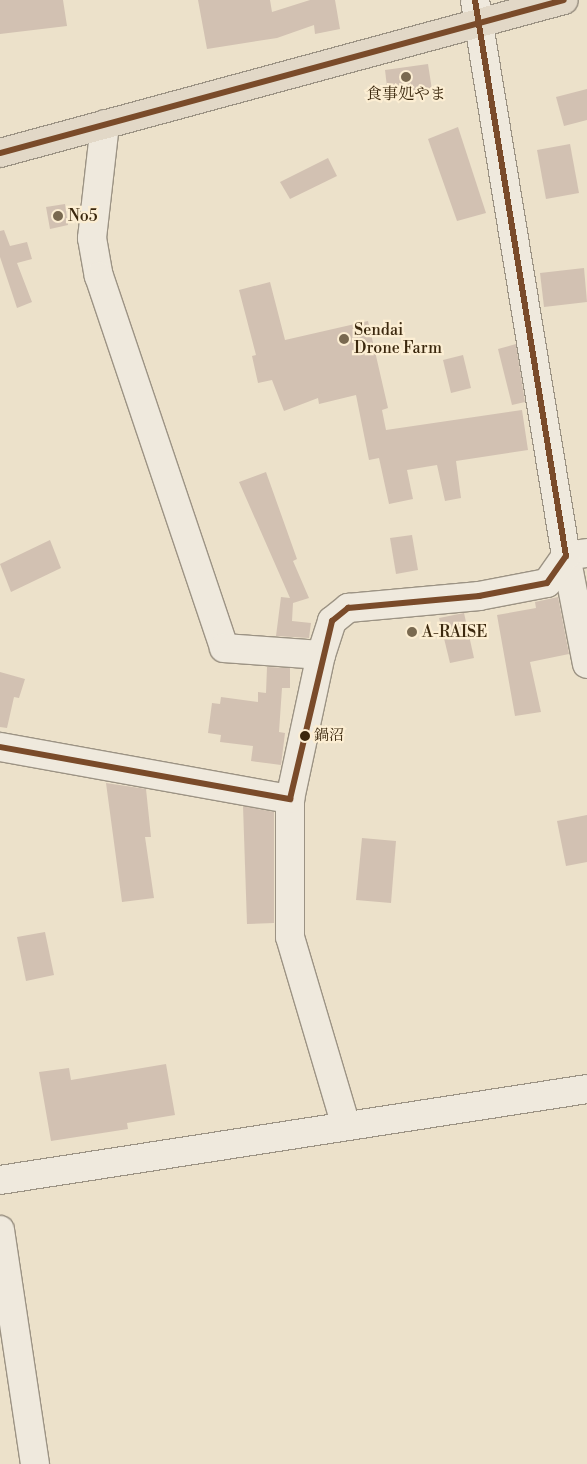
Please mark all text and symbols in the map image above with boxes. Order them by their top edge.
marker: 食事処やま [400,71,412,83]
place label: 食事処やま [366,84,446,104]
place label: No5 [68,206,98,226]
marker: No5 [52,210,64,222]
place label: Sendai Drone Farm [354,320,442,358]
marker: Sendai Drone Farm [338,333,350,345]
place label: A-RAISE [422,622,487,642]
marker: A-RAISE [406,626,418,638]
place label: 鍋沼 [314,727,344,745]
marker: 鍋沼 [300,731,310,741]

